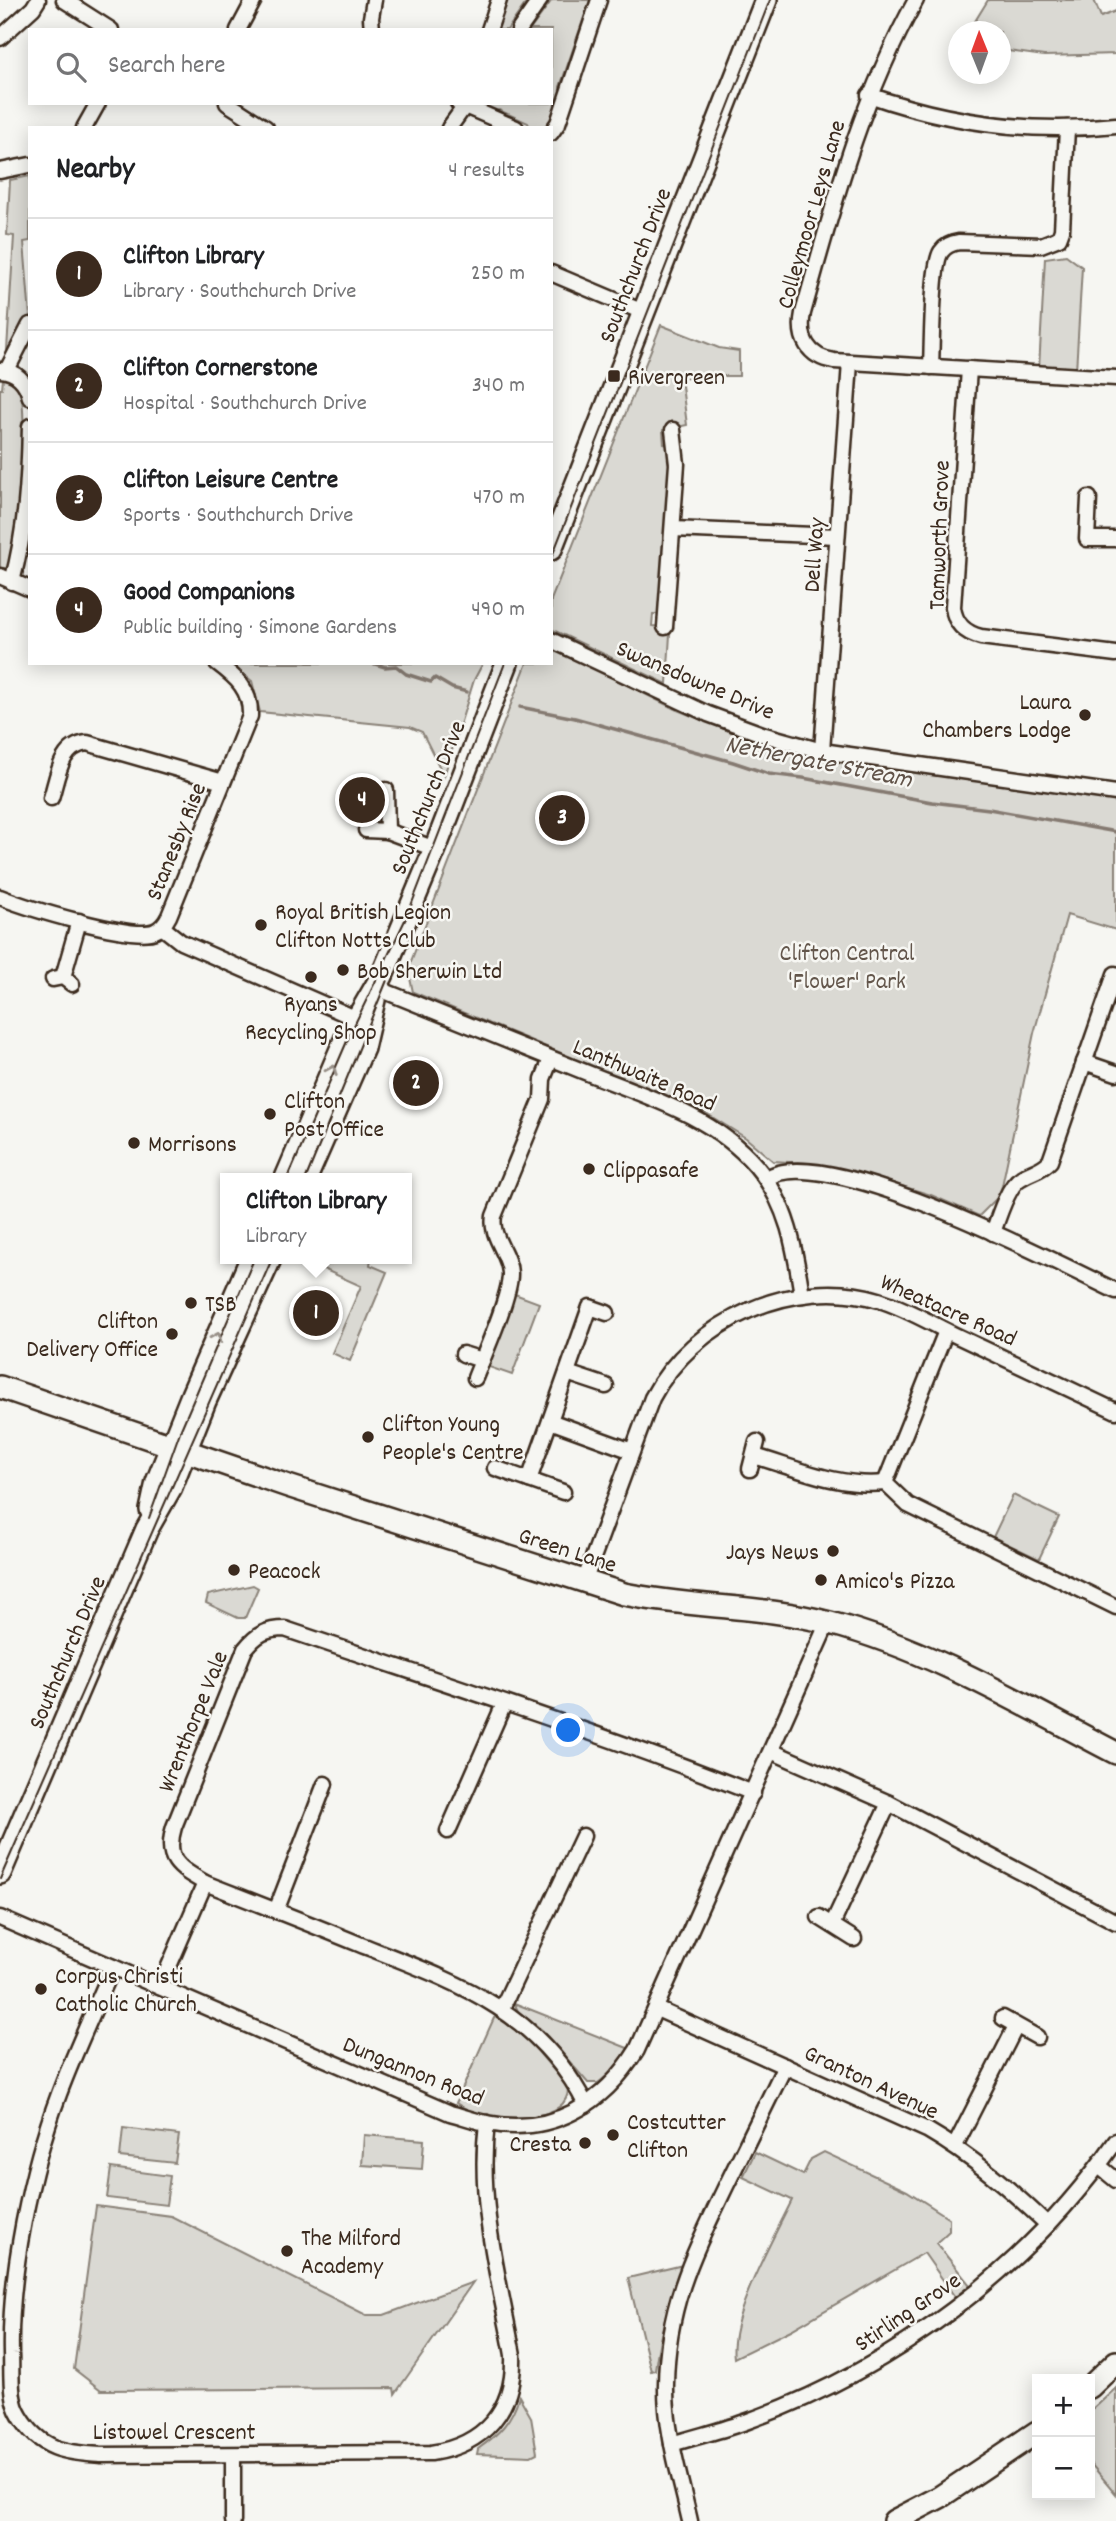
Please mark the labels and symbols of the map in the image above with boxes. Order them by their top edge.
north arrow [948,21,1011,84]
street label: Colleymoor Leys Lane [770,116,856,313]
street label: Southchurch Drive [592,184,682,349]
place label: Rivergreen [628,362,725,396]
marker: Rivergreen [606,368,622,384]
street label: Tamworth Grove [921,460,961,611]
street label: Dell Way [796,516,836,594]
street label: Swansdowne Drive [610,633,779,730]
place label: Laura Chambers Lodge [922,687,1072,749]
marker: Laura Chambers Lodge [1077,707,1093,723]
street label: Southchurch Drive [383,716,476,880]
water label: Nethergate Stream [722,727,916,800]
pin: 4 [339,774,385,826]
street label: Stanesby Rise [139,778,217,906]
pin: 3 [539,792,585,844]
place label: Royal British Legion Clifton Notts Club [275,897,451,959]
marker: Royal British Legion Clifton Notts Club [253,917,269,933]
park label: Clifton Central 'Flower' Park [780,938,915,1000]
place label: Bob Sherwin Ltd [357,956,502,990]
marker: Bob Sherwin Ltd [335,962,351,978]
marker: Ryans Recycling Shop [303,969,319,985]
place label: Ryans Recycling Shop [245,989,377,1051]
street label: Lanthwaite Road [567,1031,721,1122]
pin: 2 [393,1057,439,1109]
one-way arrow [324,1065,338,1078]
place label: Clifton Post Office [284,1086,384,1148]
marker: Clifton Post Office [262,1106,278,1122]
place label: Morrisons [148,1129,237,1163]
marker: Morrisons [126,1135,142,1151]
place label: Clippasafe [603,1155,699,1189]
marker: Clippasafe [581,1161,597,1177]
street label: Wheatacre Road [874,1266,1021,1357]
pin: 1 [293,1287,339,1339]
place label: TSB [205,1289,237,1323]
marker: TSB [183,1295,199,1311]
place label: Clifton Delivery Office [26,1306,158,1368]
marker: Clifton Delivery Office [164,1326,180,1342]
one-way arrow [209,1332,223,1344]
place label: Clifton Young People's Centre [382,1409,524,1471]
marker: Clifton Young People's Centre [360,1429,376,1445]
street label: Green Lane [514,1520,621,1584]
place label: Jays News [726,1537,819,1571]
marker: Jays News [825,1543,841,1559]
place label: Peacock [248,1556,321,1590]
marker: Peacock [226,1562,242,1578]
place label: Amico's Pizza [835,1566,955,1600]
street label: Southchurch Drive [21,1571,116,1735]
marker: Amico's Pizza [813,1572,829,1588]
street label: Wrenthorpe Vale [151,1646,239,1798]
your location [551,1713,585,1747]
place label: Corpus Christi Catholic Church [55,1961,197,2023]
marker: Corpus Christi Catholic Church [33,1981,49,1997]
street label: Dungannon Road [337,2029,489,2117]
street label: Granton Avenue [798,2038,944,2130]
place label: Costcutter Clifton [627,2107,726,2169]
marker: Costcutter Clifton [605,2127,621,2143]
place label: Cresta [509,2129,572,2163]
marker: Cresta [577,2135,593,2151]
place label: The Milford Academy [301,2223,401,2285]
marker: The Milford Academy [279,2243,295,2259]
street label: Stirling Grove [849,2265,969,2362]
street label: Listowel Crescent [93,2417,255,2451]

